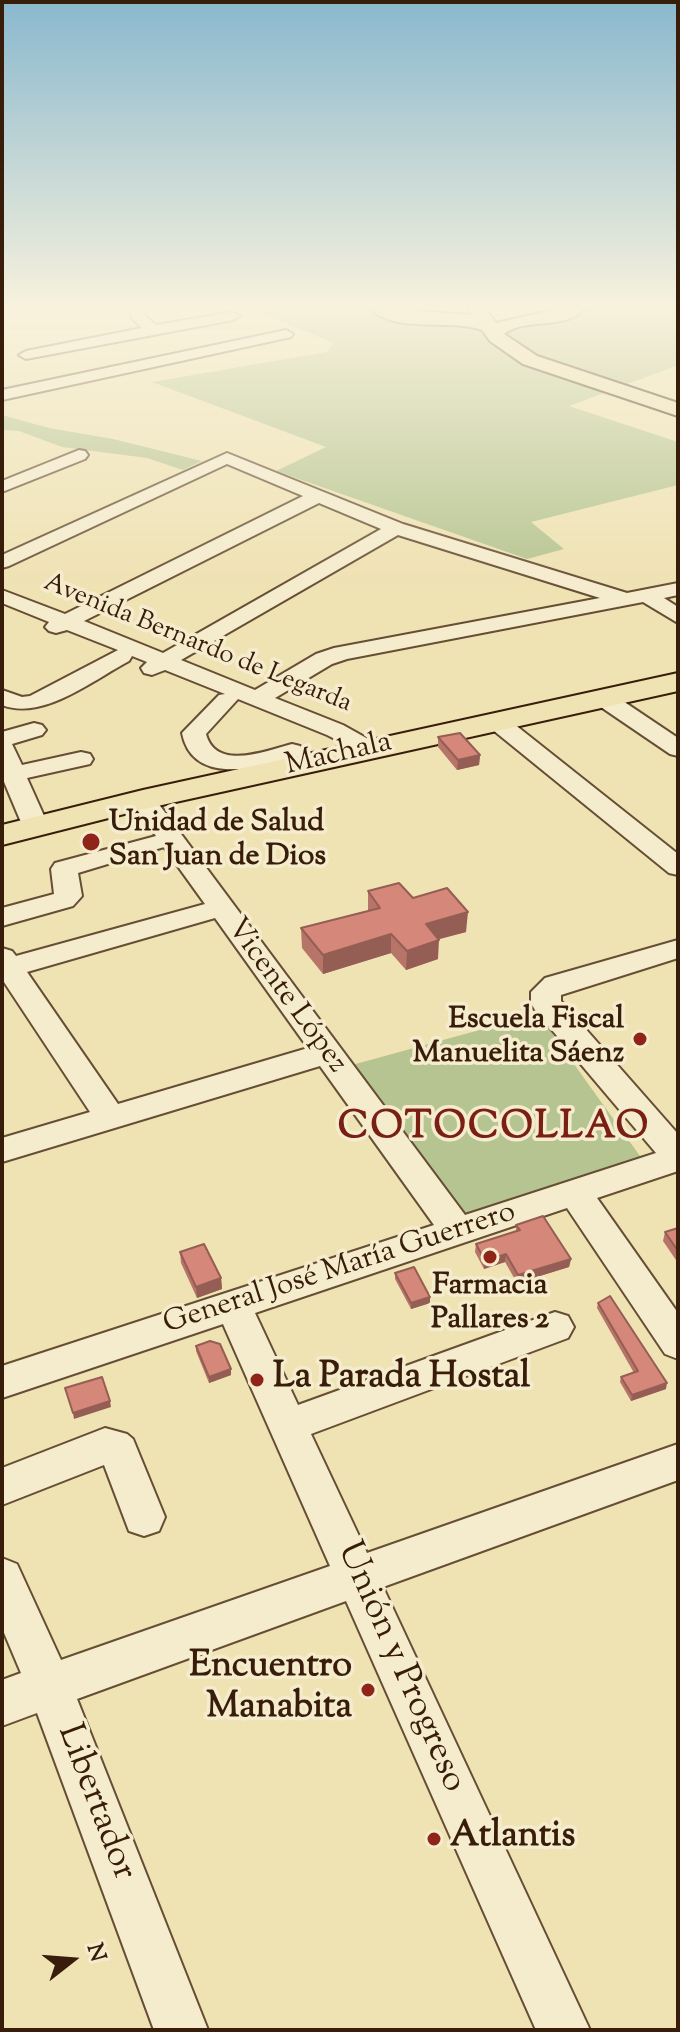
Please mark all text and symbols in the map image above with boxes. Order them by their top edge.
street label: Avenida Bernardo de Legarda [39,569,355,721]
street label: Machala [282,726,396,786]
place label: Unidad de Salud San Juan de Dios [109,807,326,878]
marker: Unidad de Salud San Juan de Dios [80,831,102,853]
street label: Vicente López [217,913,353,1081]
place label: Escuela Fiscal Manuelita Sáenz [413,1004,624,1074]
marker: Escuela Fiscal Manuelita Sáenz [631,1030,649,1048]
district label: COTOCOLLAO [338,1108,650,1154]
street label: General José María Guerrero [159,1196,521,1344]
marker: Farmacia Pallares 2 [481,1248,499,1266]
place label: Farmacia Pallares 2 [431,1270,549,1340]
place label: La Parada Hostal [273,1358,530,1402]
marker: La Parada Hostal [248,1371,266,1389]
street label: Unión y Progreso [324,1536,474,1800]
place label: Encuentro Manabita [189,1647,352,1732]
marker: Encuentro Manabita [359,1681,377,1699]
street label: Libertador [45,1719,143,1887]
place label: Atlantis [450,1817,575,1861]
marker: Atlantis [425,1830,443,1848]
north arrow [32,1920,112,2000]
text: N [77,1940,113,1966]

